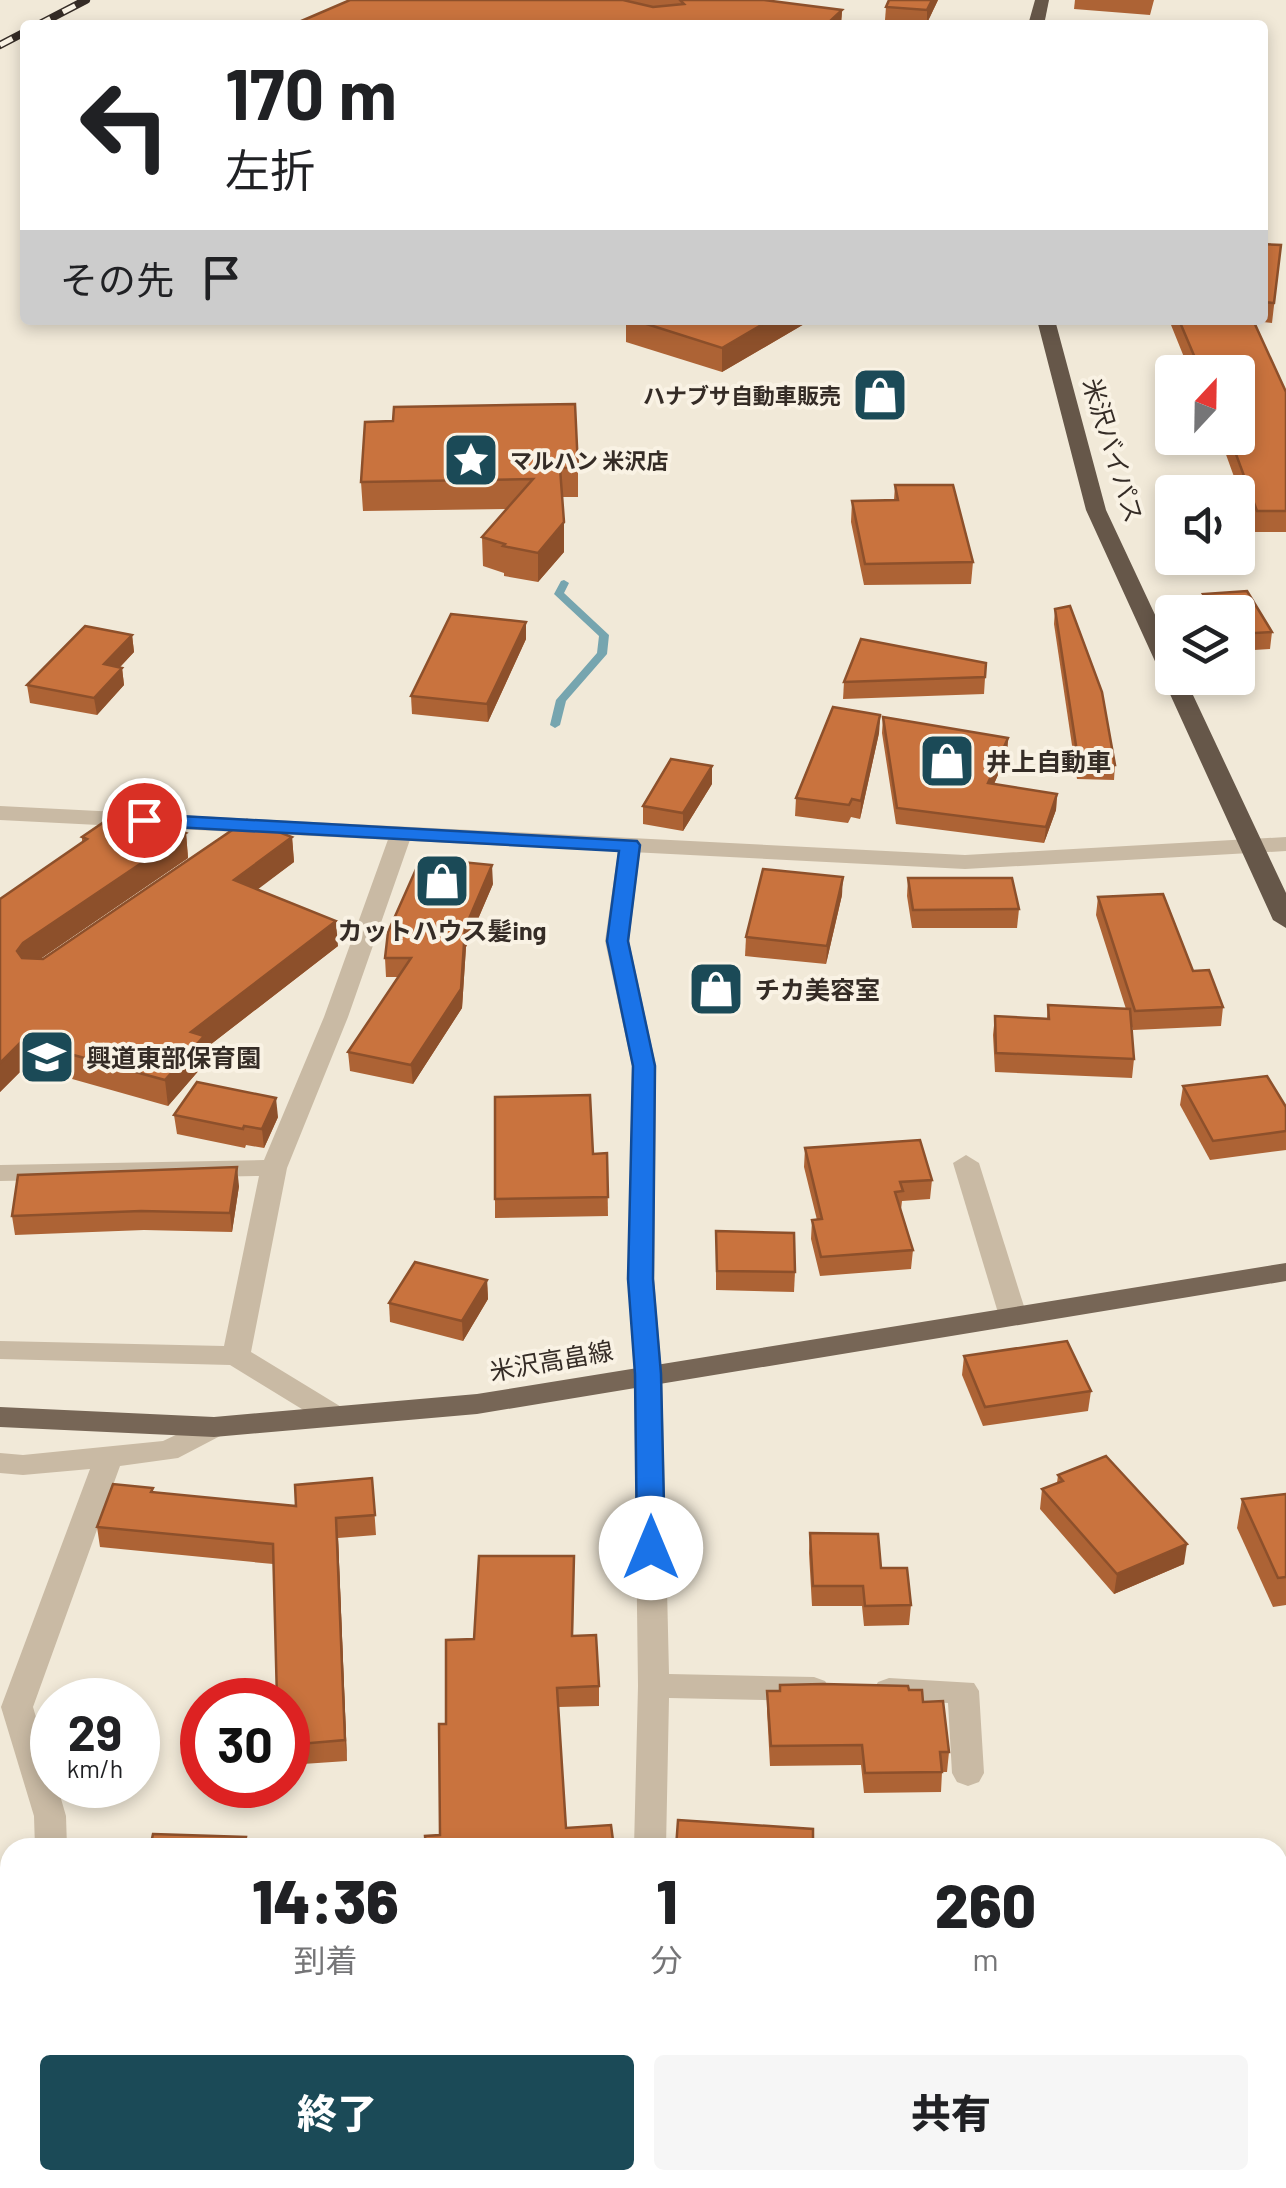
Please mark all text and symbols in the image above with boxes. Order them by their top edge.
text: 170 m [225,50,397,134]
icon: left [60,60,190,190]
text: 左折 [225,142,315,196]
icon: arrive [194,250,249,305]
text: その先 [60,256,174,302]
north arrow [1155,355,1255,455]
map controls [1155,355,1255,695]
shop icon: ハナブサ自動車販売 [850,365,910,425]
street label: 米沢バイパス [1078,374,1150,526]
place label: ハナブサ自動車販売 [643,382,841,408]
place icon: マルハン 米沢店 [441,430,501,490]
place label: マルハン 米沢店 [510,447,668,473]
button: sound [1155,475,1255,575]
button: layers [1155,595,1255,695]
shop icon: 井上自動車 [917,731,977,791]
place label: 井上自動車 [986,746,1111,776]
pin [102,778,187,863]
icon: arrive [117,793,172,848]
shop icon: カットハウス髪ing [412,851,472,911]
place label: カットハウス髪ing [338,915,546,945]
shop icon: チカ美容室 [686,959,746,1019]
place label: チカ美容室 [755,974,880,1004]
school or university icon: 興道東部保育園 [17,1027,77,1087]
place label: 興道東部保育園 [86,1042,261,1072]
street label: 米沢高畠線 [487,1334,615,1386]
position arrow [599,1496,703,1600]
speed limit sign: 30 [180,1678,310,1808]
text: 29 [68,1701,122,1761]
text: km/h [67,1753,123,1783]
text: 14:36 [252,1864,399,1936]
text: 1 [656,1864,677,1936]
text: 260 [935,1868,1036,1940]
text: m [972,1939,999,1977]
text: 到着 [293,1940,357,1978]
text: 分 [651,1940,683,1978]
button: 終了 [40,2055,634,2170]
button: 共有 [654,2055,1248,2170]

